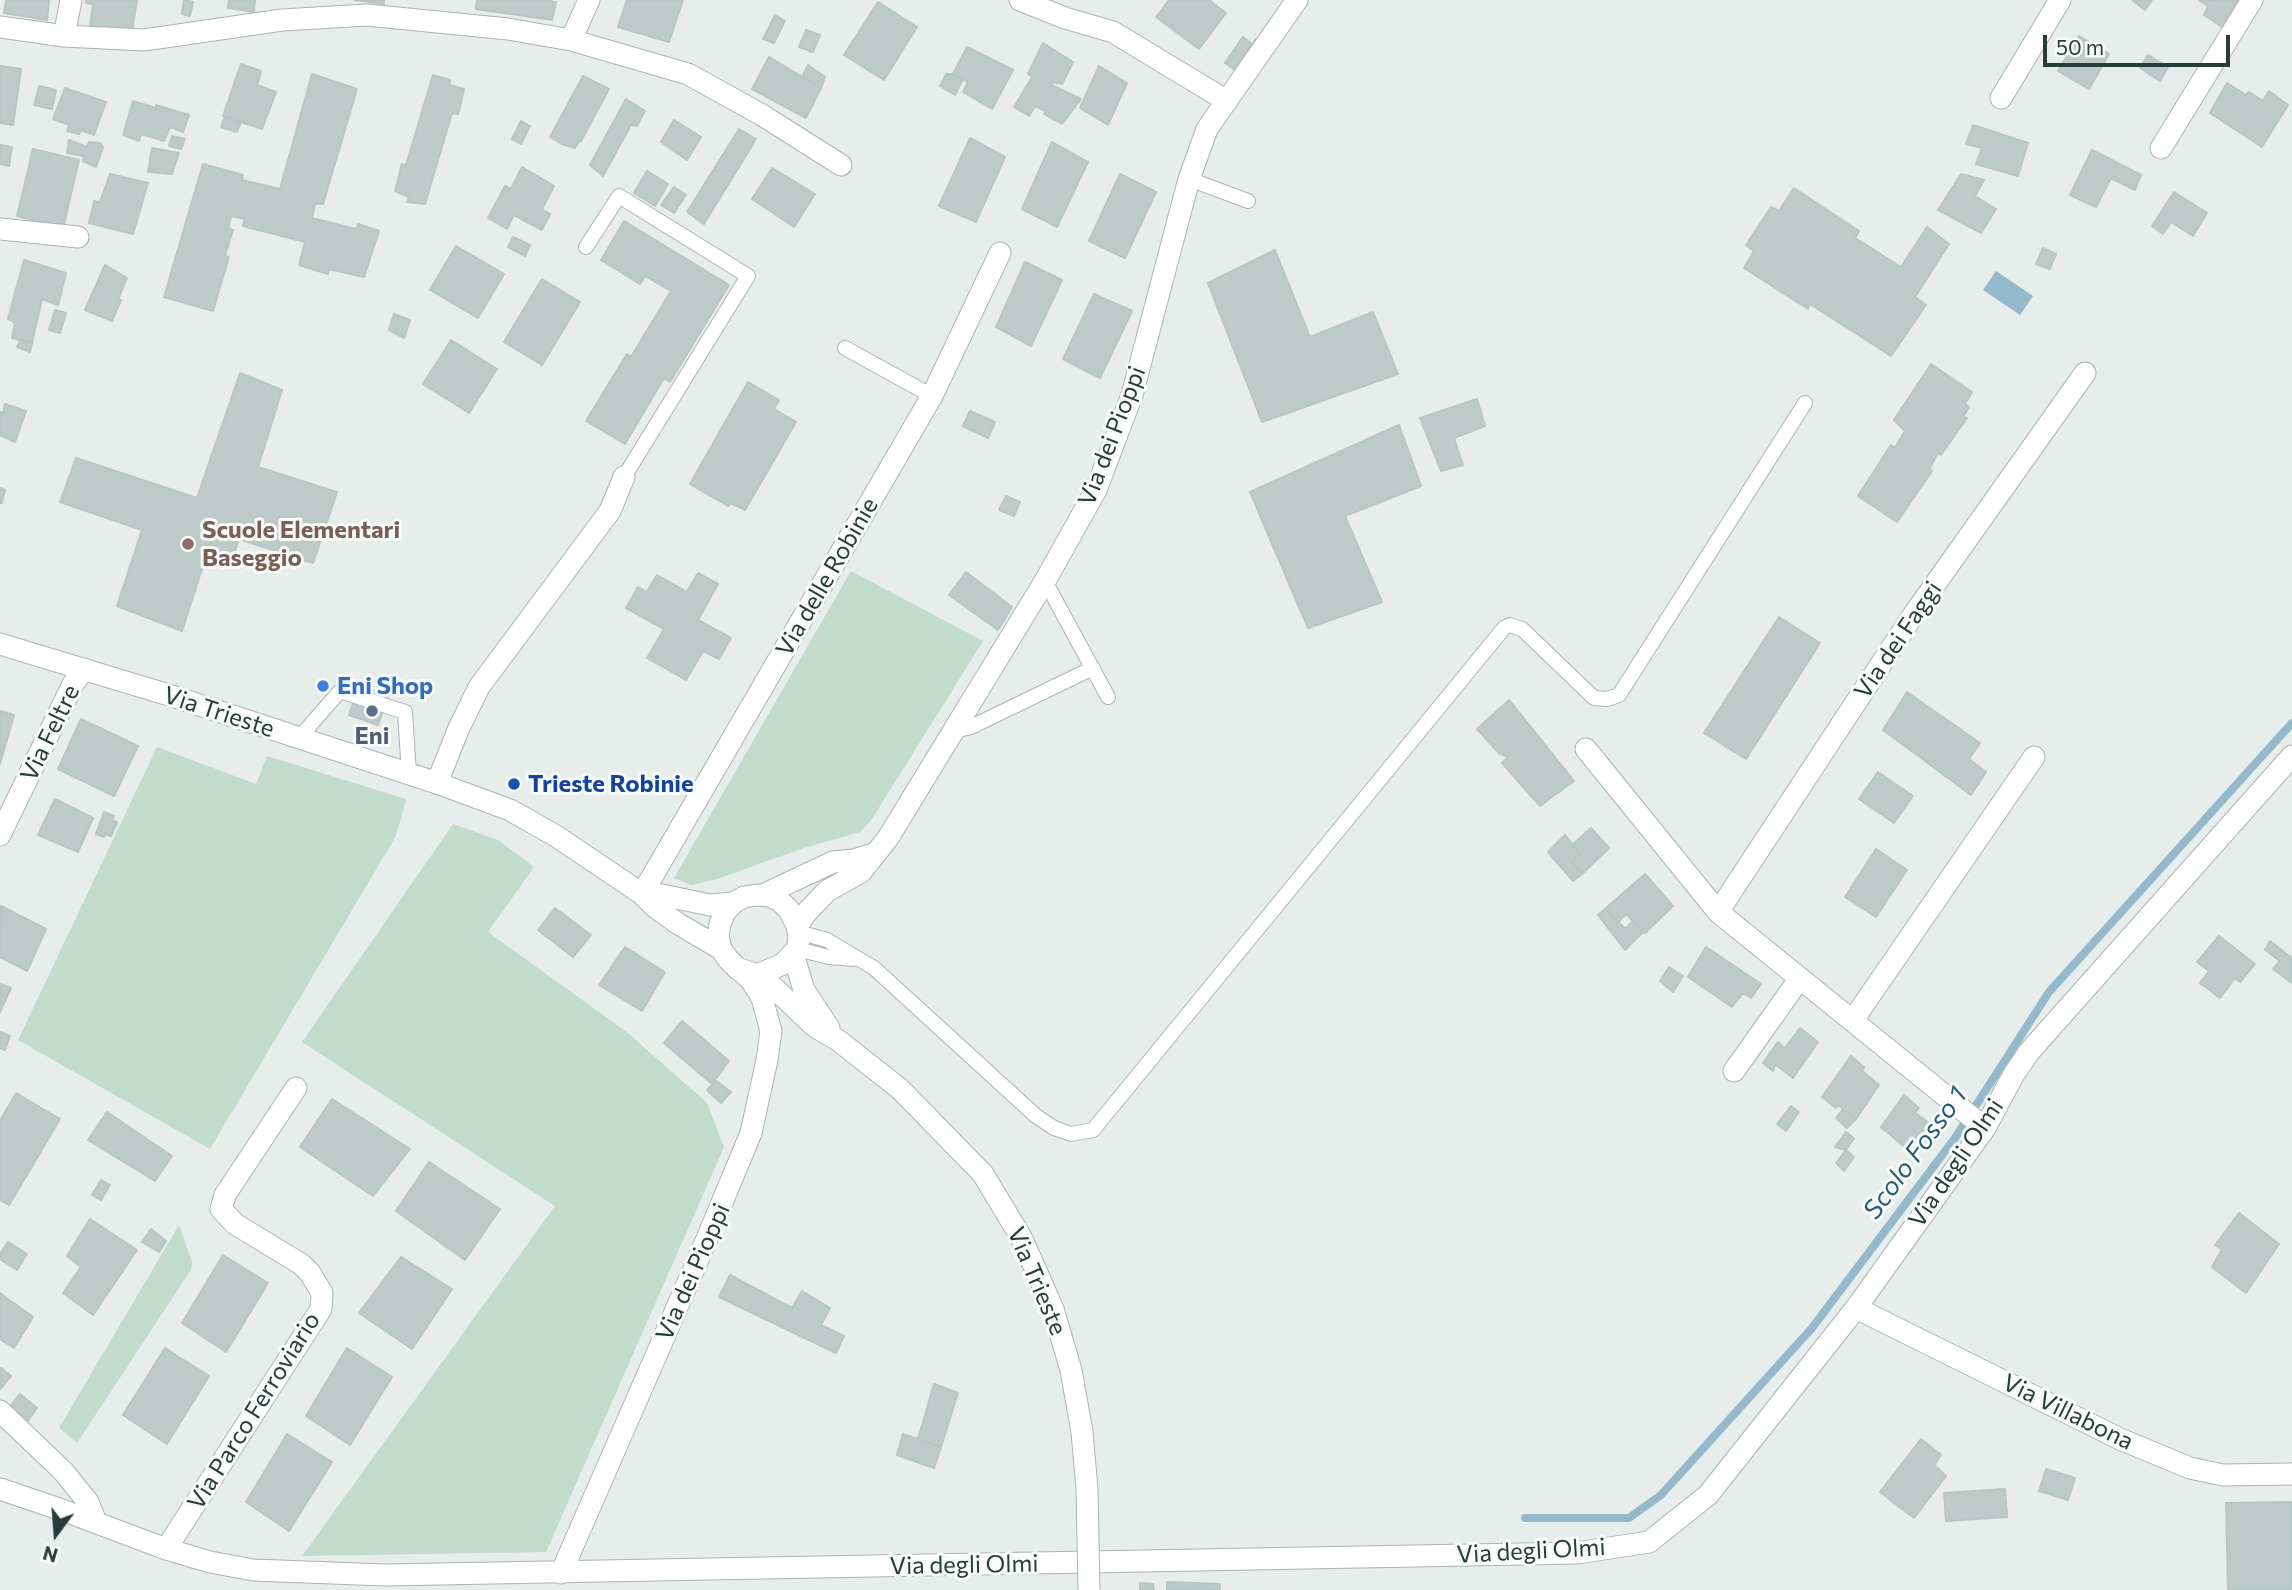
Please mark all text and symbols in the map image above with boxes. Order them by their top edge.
scale bar [2047,21,2234,65]
text: 50 m [2056,34,2104,59]
street label: Via dei Pioppi [1072,362,1152,510]
street label: Via delle Robinie [770,493,884,661]
place label: Scuole Elementari Baseggio [202,516,400,572]
marker: Scuole Elementari Baseggio [180,536,196,552]
street label: Via dei Faggi [1848,576,1948,704]
place label: Eni Shop [337,672,433,700]
marker: Eni Shop [315,678,331,694]
street label: Via Feltre [14,680,86,786]
street label: Via Trieste [160,681,278,743]
marker: Eni [364,703,380,719]
place label: Eni [355,722,389,750]
place label: Trieste Robinie [528,770,694,798]
marker: Trieste Robinie [506,776,522,792]
water label: Scolo Fosso 1 [1857,1081,1973,1225]
street label: Via degli Olmi [1902,1093,2010,1233]
street label: Via dei Pioppi [650,1199,736,1345]
street label: Via Trieste [1001,1223,1073,1339]
street label: Via Parco Ferroviario [182,1307,326,1515]
street label: Via Villabona [1998,1368,2138,1456]
north arrow [21,1499,91,1569]
street label: Via degli Olmi [1456,1533,1606,1569]
text: N [40,1542,60,1568]
street label: Via degli Olmi [889,1549,1039,1581]

